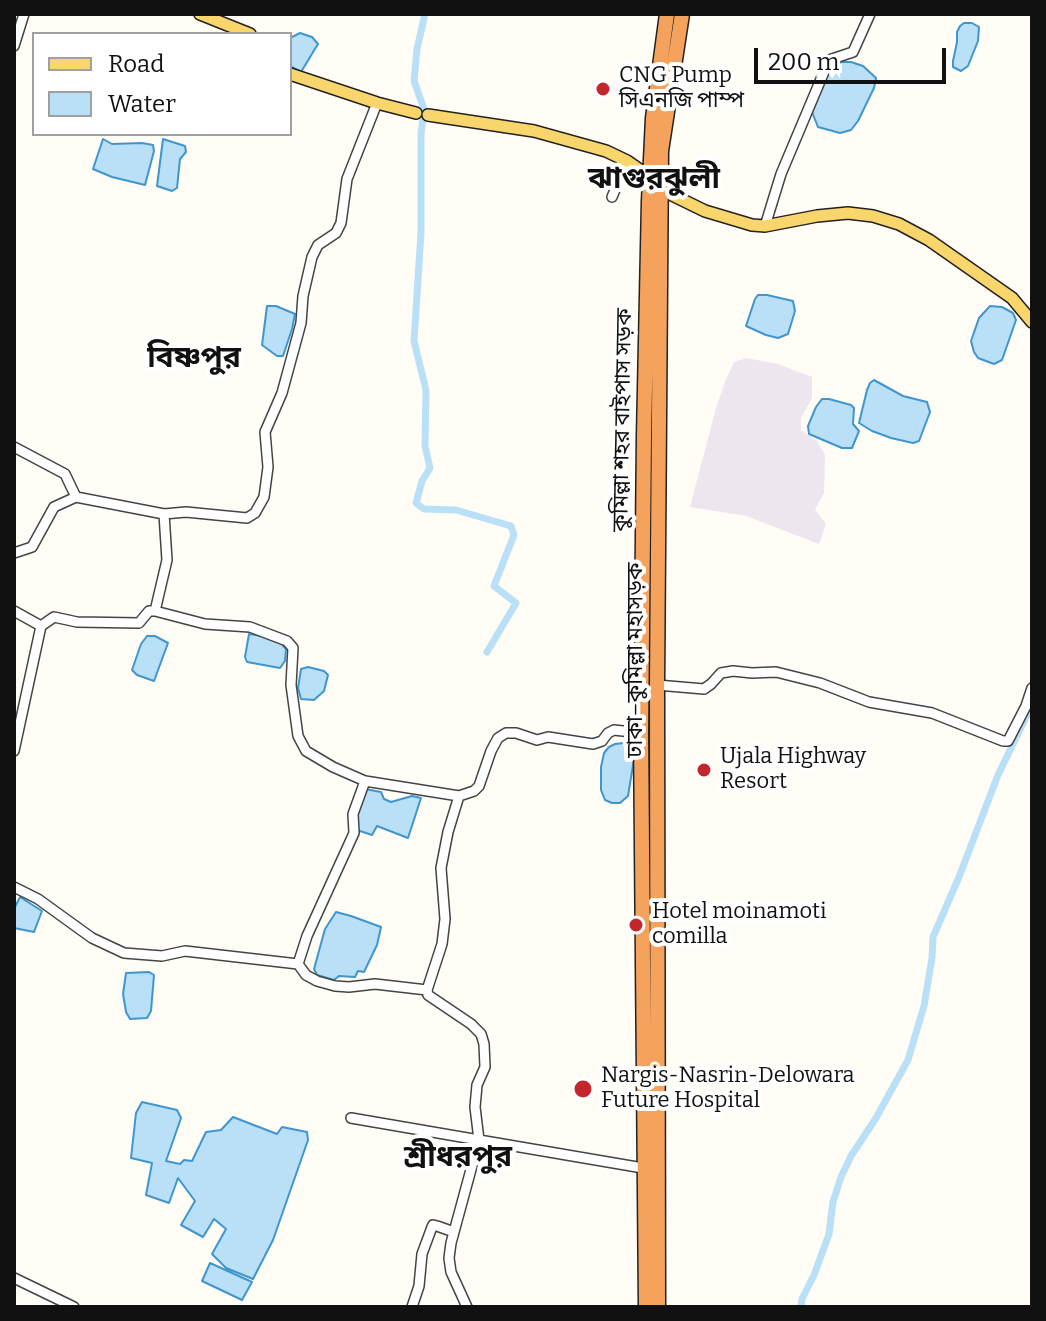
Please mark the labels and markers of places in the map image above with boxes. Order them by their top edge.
place label: CNG Pump সিএনজি পাম্প [619,63,744,114]
marker: CNG Pump সিএনজি পাম্প [594,80,612,98]
place label: Ujala Highway Resort [720,744,866,796]
marker: Ujala Highway Resort [695,761,713,779]
place label: Hotel moinamoti comilla [652,899,827,950]
marker: Hotel moinamoti comilla [627,916,645,934]
place label: Nargis-Nasrin-Delowara Future Hospital [601,1063,855,1114]
marker: Nargis-Nasrin-Delowara Future Hospital [572,1078,594,1100]

